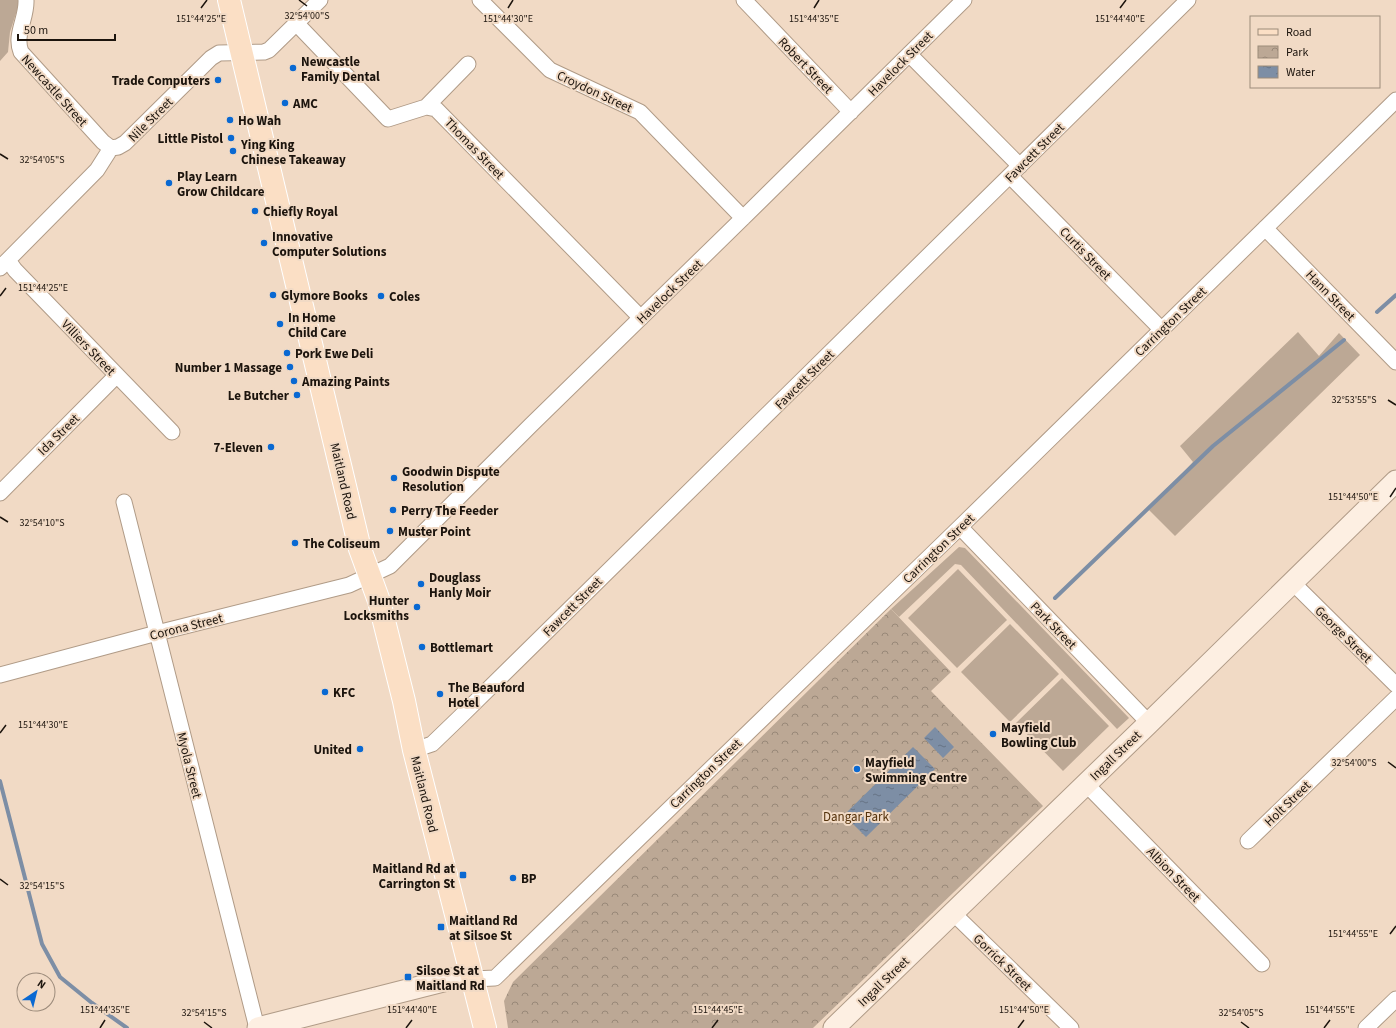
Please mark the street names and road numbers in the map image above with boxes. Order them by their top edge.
street label: Havelock Street [864,27,938,100]
street label: Robert Street [774,34,837,98]
street label: Newcastle Street [17,51,92,131]
street label: Croydon Street [554,67,636,118]
street label: Nile Street [124,93,177,146]
street label: Thomas Street [440,114,509,184]
street label: Fawcett Street [1001,119,1069,186]
street label: Curtis Street [1056,223,1115,285]
street label: Havelock Street [633,255,707,328]
street label: Hann Street [1301,266,1360,326]
street label: Carrington Street [1131,282,1211,361]
street label: Villiers Street [57,316,120,380]
street label: Fawcett Street [771,346,839,413]
street label: Ida Street [34,409,84,460]
street label: Maitland Road [325,441,361,521]
street label: Carrington Street [899,509,979,588]
street label: Fawcett Street [539,573,607,640]
street label: Park Street [1026,598,1081,654]
street label: George Street [1311,602,1376,668]
street label: Corona Street [148,609,225,645]
street label: Ingall Street [1086,726,1146,785]
street label: Myola Street [172,730,206,801]
street label: Carrington Street [666,734,746,813]
street label: Maitland Road [406,754,442,834]
street label: Holt Street [1260,777,1315,830]
street label: Albion Street [1142,843,1205,907]
street label: Gorrick Street [969,930,1036,996]
street label: Ingall Street [854,952,914,1011]

